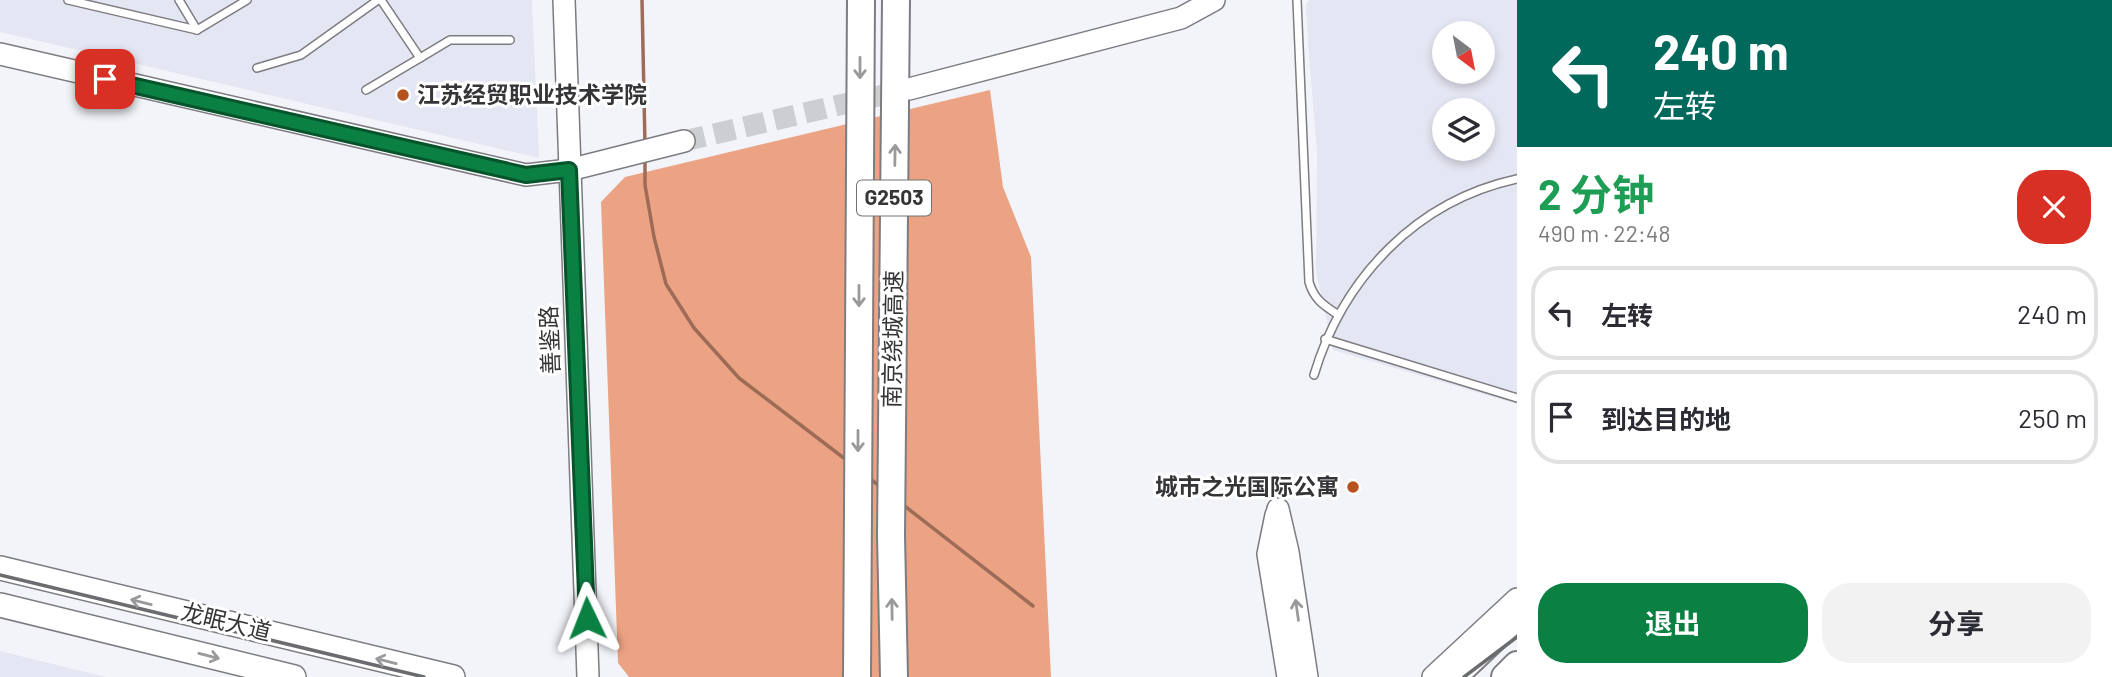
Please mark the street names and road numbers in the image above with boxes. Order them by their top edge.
road number: G2503 [857,180,931,216]
street label: 南京绕城高速 [877,270,907,408]
street label: 善鉴路 [534,305,564,375]
street label: 龙眠大道 [178,596,274,646]

